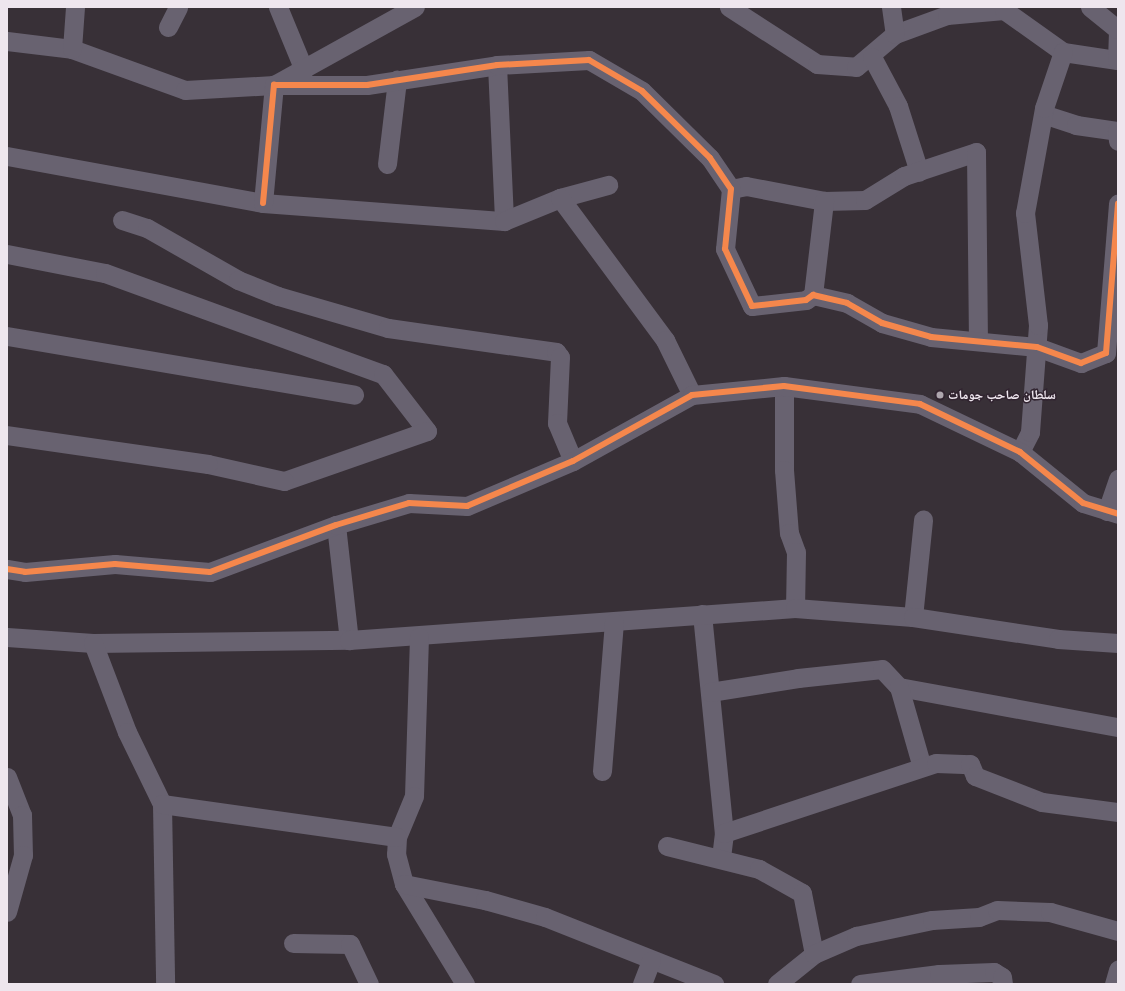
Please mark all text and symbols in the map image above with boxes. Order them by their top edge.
place label: سلطان صاحب جومات [948,387,1056,403]
marker: سلطان صاحب جومات [935,390,945,400]

